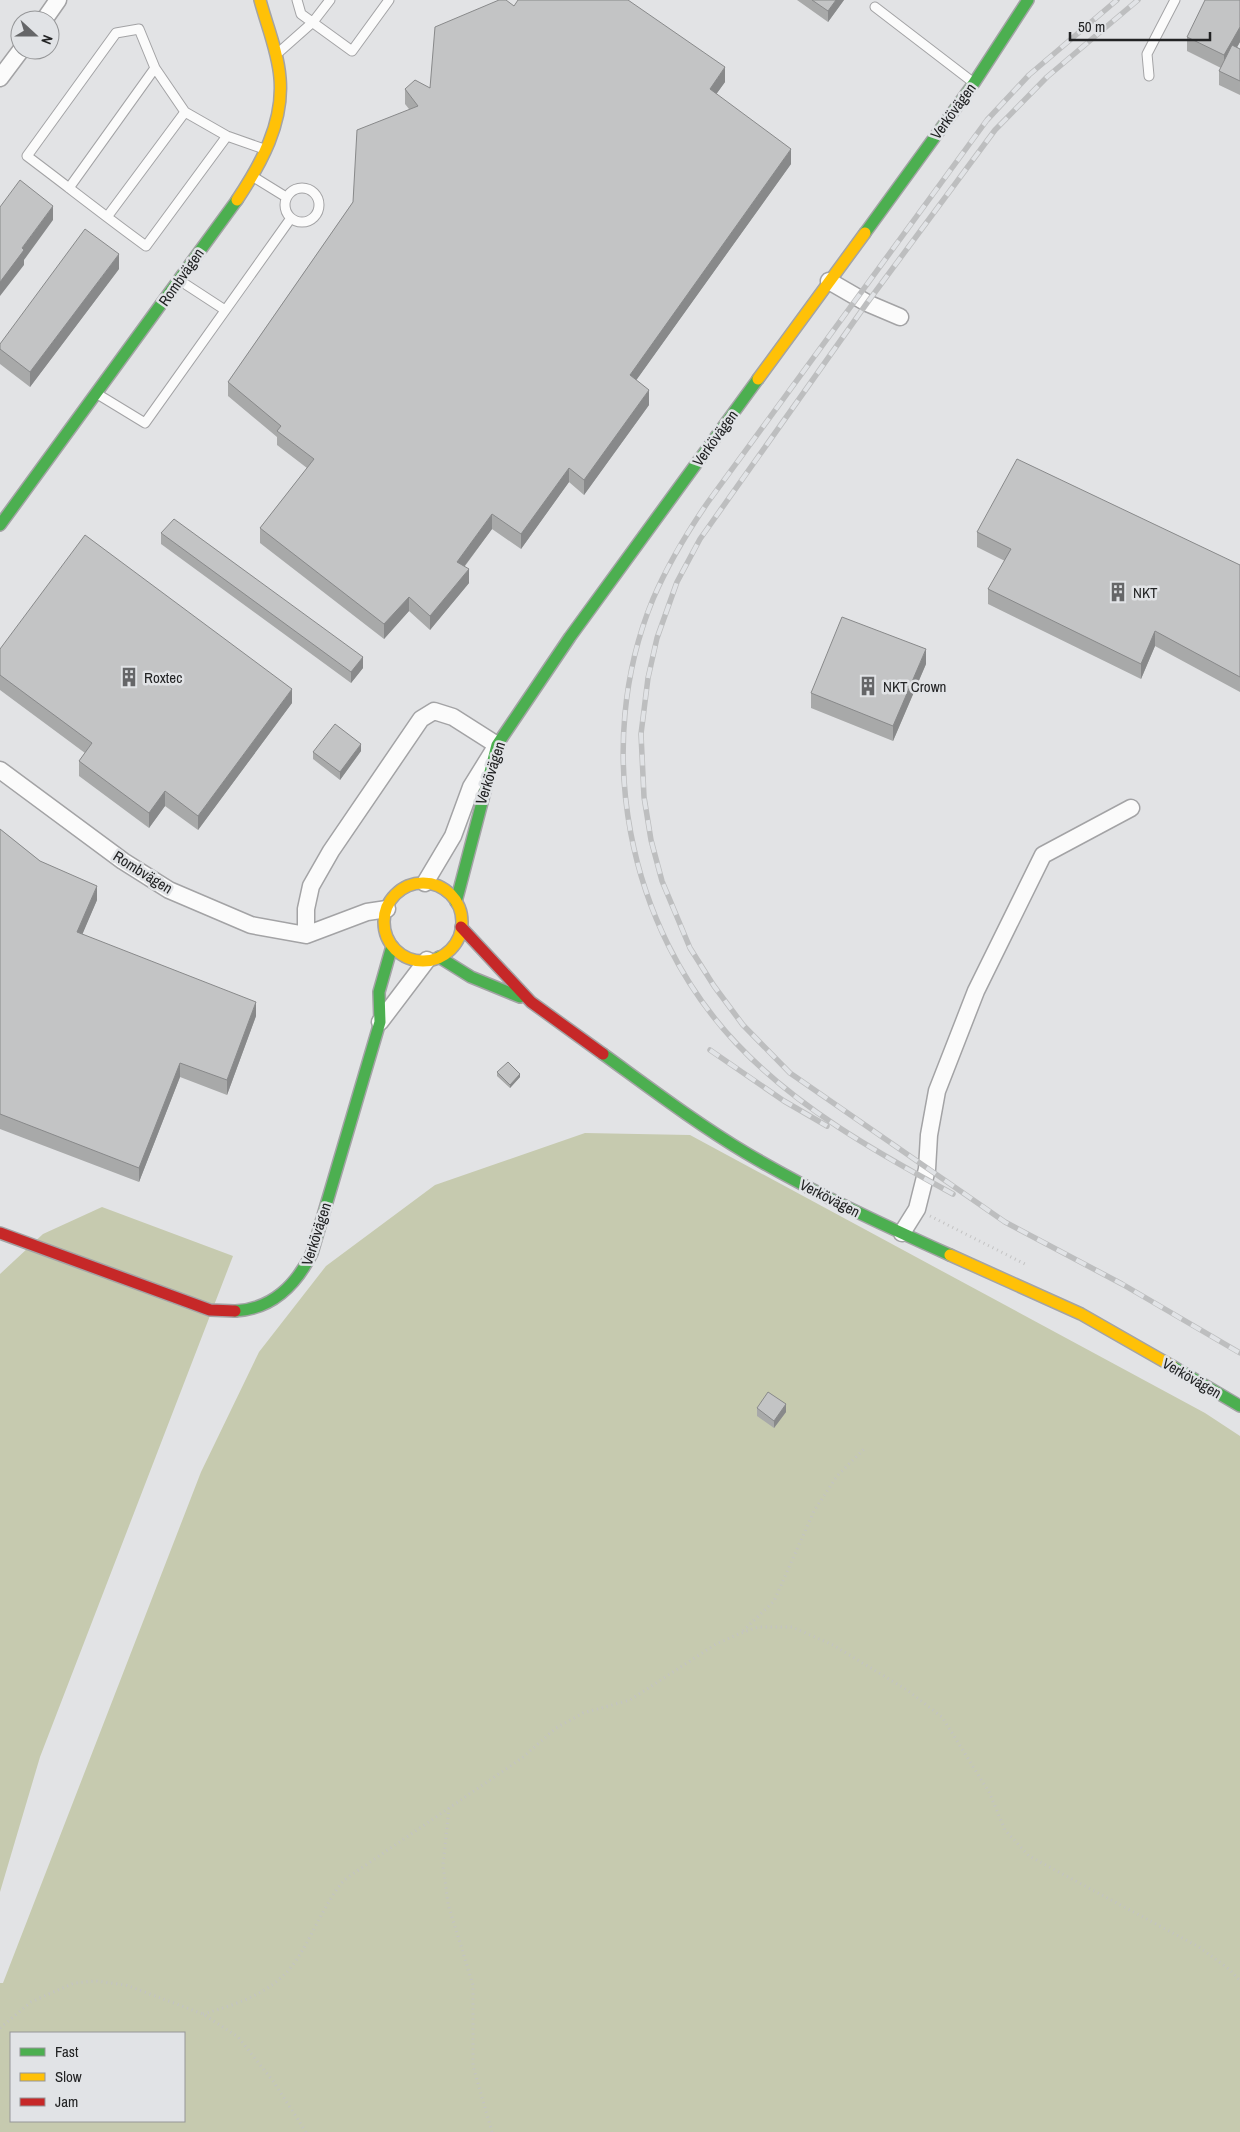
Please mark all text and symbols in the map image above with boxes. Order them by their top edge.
north arrow [10,10,60,60]
scale bar [1070,10,1210,42]
text: 50 m [1078,16,1105,37]
text: N [37,33,57,47]
street label: Verkövägen [925,79,981,143]
street label: Rombvägen [153,244,209,310]
street label: Verkövägen [687,406,743,470]
building icon: NKT [1107,581,1129,603]
place label: NKT [1133,582,1158,603]
building icon: Roxtec [118,666,140,688]
place label: Roxtec [144,667,182,688]
building icon: NKT Crown [857,675,879,697]
place label: NKT Crown [883,676,946,697]
street label: Verkövägen [470,739,510,807]
street label: Rombvägen [109,846,177,898]
street label: Verkövägen [796,1174,864,1222]
street label: Verkövägen [296,1200,336,1268]
street label: Verkövägen [1159,1353,1225,1403]
legend [10,2032,185,2122]
text: Fast [55,2041,79,2062]
text: Slow [55,2066,82,2087]
text: Jam [55,2091,78,2112]

